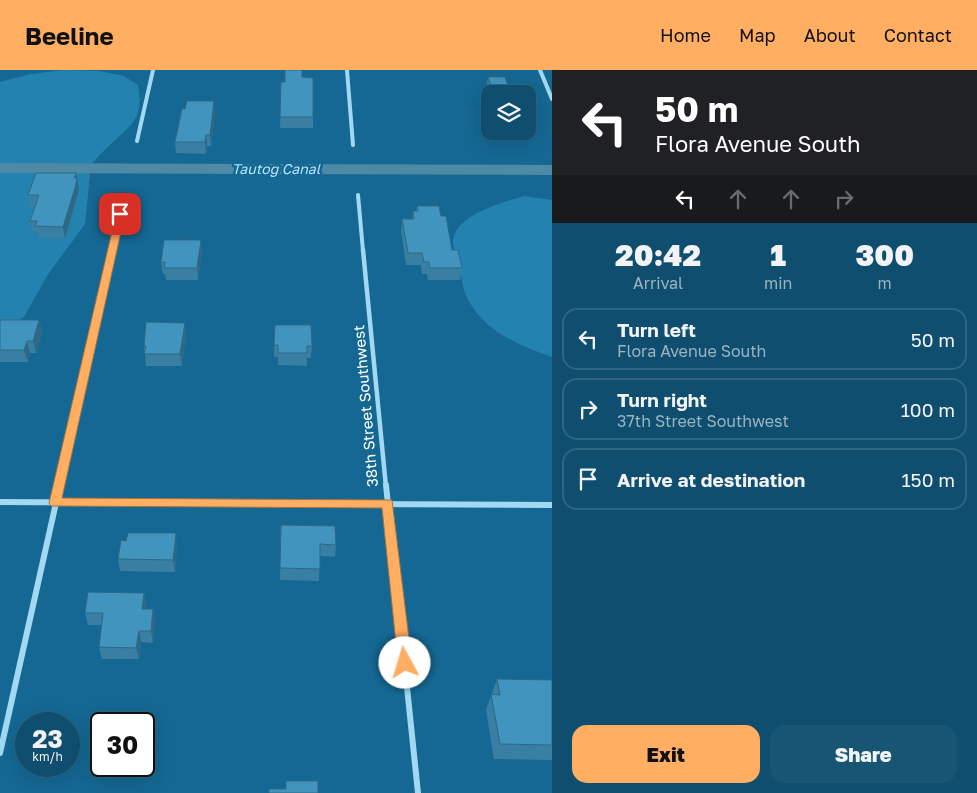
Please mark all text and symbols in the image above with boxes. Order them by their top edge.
text: Beeline [25,21,114,50]
text: Home [660,24,711,46]
text: Map [739,24,776,46]
text: About [804,24,856,46]
text: Contact [884,24,952,46]
map controls [481,85,536,140]
button: layers [481,85,536,140]
text: 50 m [655,88,738,130]
icon: left [572,90,637,155]
text: Flora Avenue South [655,130,860,157]
water label: Tautog Canal [232,160,321,177]
icon: left [671,185,699,213]
icon: ahead [724,185,752,213]
icon: ahead [777,185,805,213]
icon: right [830,185,858,213]
pin [99,193,141,235]
icon: arrive [106,200,134,228]
text: 20:42 [615,237,701,273]
text: 1 [770,237,786,273]
text: 300 [855,237,914,273]
text: Arrival [633,273,683,293]
text: min [764,273,792,293]
text: m [878,273,892,293]
text: Turn left [617,318,696,341]
street label: 38th Street Southwest [349,324,381,488]
icon: left [574,325,602,353]
text: 50 m [911,328,955,351]
text: Flora Avenue South [617,341,766,361]
text: Turn right [617,388,707,411]
icon: right [574,395,602,423]
text: 100 m [901,398,955,421]
text: 37th Street Southwest [617,411,789,431]
icon: arrive [574,465,602,493]
text: Arrive at destination [617,468,805,491]
text: 150 m [901,468,955,491]
position arrow [378,636,430,688]
speed limit sign: 30 [90,712,155,777]
text: 23 [32,723,63,754]
button: Exit [572,725,760,783]
button: Share [770,725,957,783]
text: km/h [32,749,63,764]

